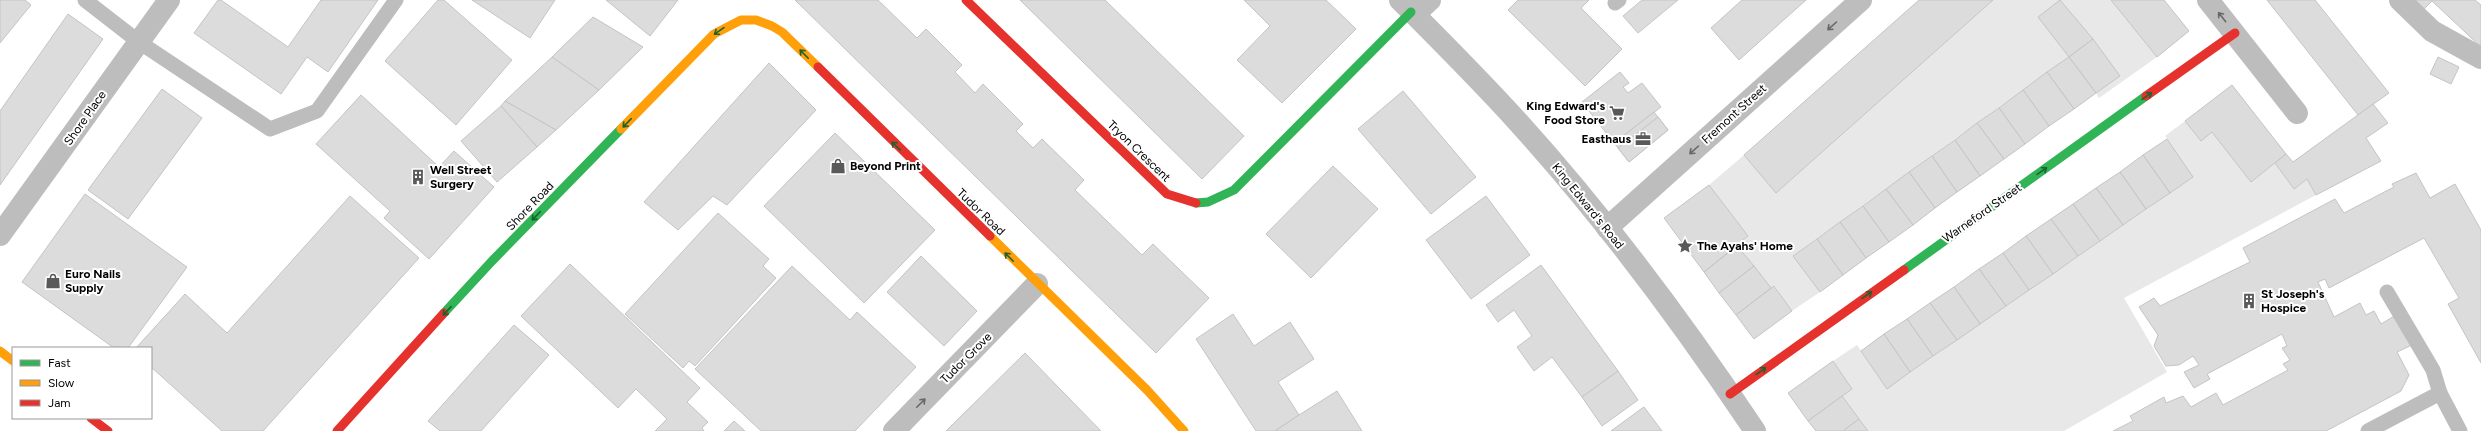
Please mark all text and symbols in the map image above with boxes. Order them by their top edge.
one-way arrow [2217,11,2226,22]
one-way arrow [1827,21,1837,30]
one-way arrow [713,27,724,35]
one-way arrow [799,50,809,59]
street label: Fremont Street [1699,81,1769,147]
street label: Shore Place [61,88,109,148]
one-way arrow [2142,92,2153,100]
place label: King Edward's Food Store [1526,99,1605,127]
supermarket icon: King Edward's Food Store [1608,104,1626,122]
street label: Tryon Crescent [1105,117,1174,185]
one-way arrow [622,118,632,128]
office icon: Easthaus [1634,130,1652,148]
place label: Easthaus [1581,132,1631,146]
one-way arrow [891,141,901,151]
one-way arrow [1689,146,1699,155]
shop icon: Beyond Print [829,157,847,175]
place label: Beyond Print [850,159,921,173]
street label: King Edward's Road [1549,160,1627,252]
place label: Well Street Surgery [430,163,492,191]
one-way arrow [2036,167,2047,175]
building icon: Well Street Surgery [409,168,427,186]
street label: Shore Road [503,179,557,233]
street label: Warneford Street [1940,180,2025,246]
street label: Tudor Road [954,186,1008,238]
one-way arrow [531,211,541,221]
place icon: The Ayahs' Home [1676,237,1694,255]
place label: The Ayahs' Home [1697,239,1793,253]
one-way arrow [1004,252,1014,261]
place label: Euro Nails Supply [65,267,121,295]
shop icon: Euro Nails Supply [44,272,62,290]
place label: St Joseph's Hospice [2261,287,2325,315]
one-way arrow [1862,291,1873,299]
building icon: St Joseph's Hospice [2240,292,2258,310]
one-way arrow [442,306,452,316]
street label: Tudor Grove [938,329,995,386]
legend [12,347,152,419]
text: Fast [48,356,71,370]
one-way arrow [1756,367,1767,375]
text: Slow [48,376,75,390]
text: Jam [48,396,71,410]
one-way arrow [916,398,926,408]

